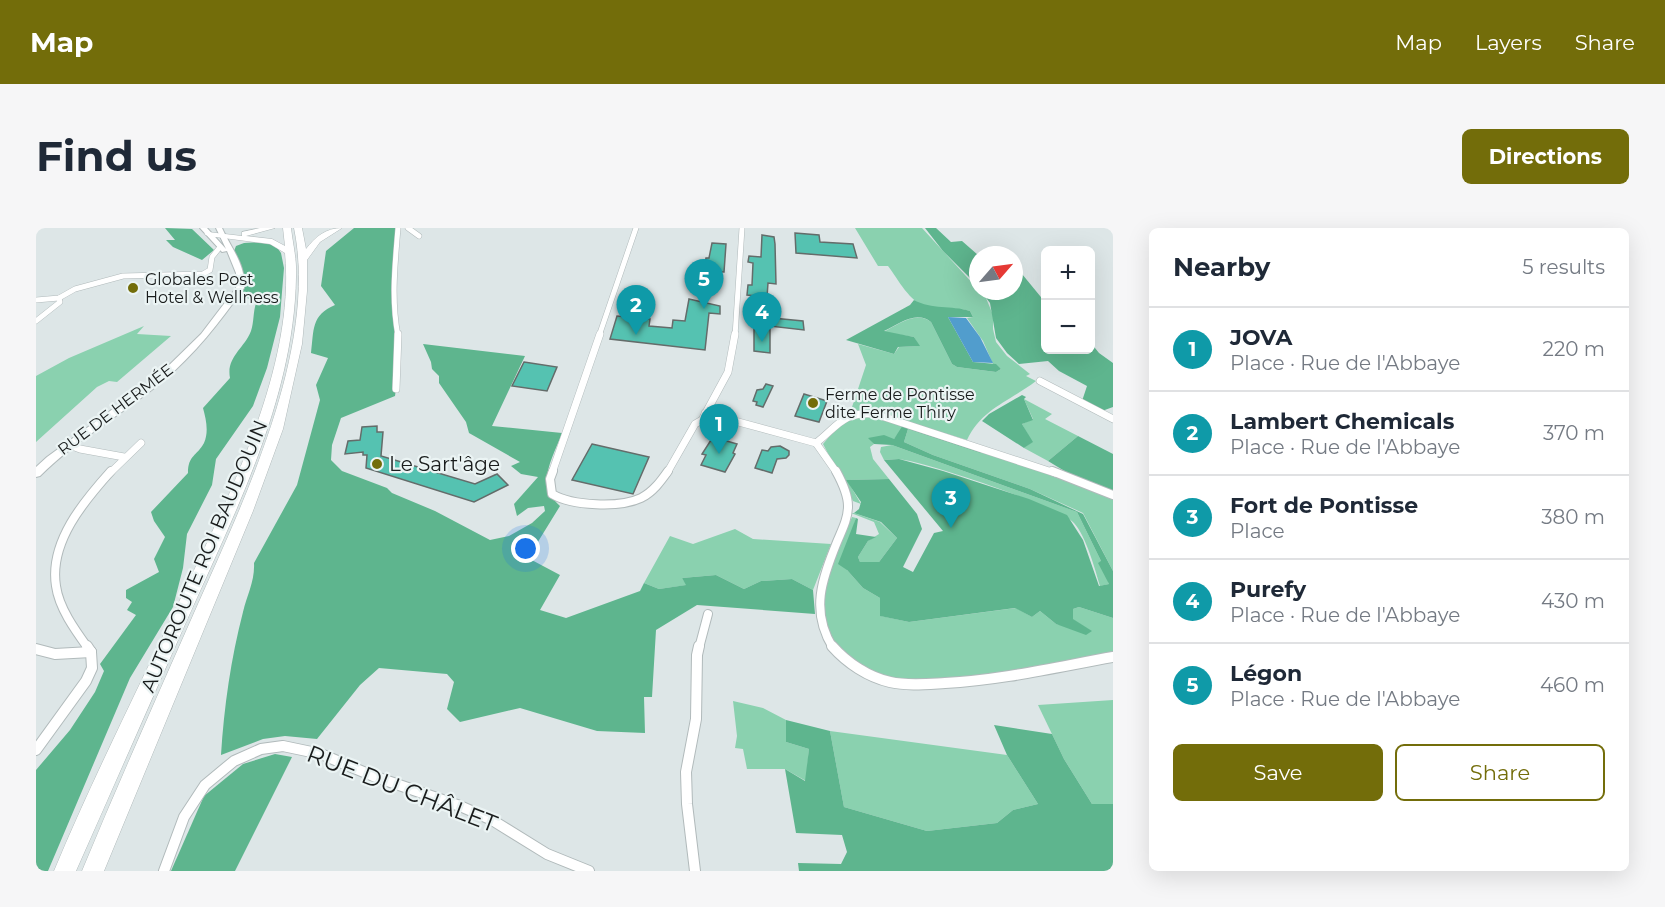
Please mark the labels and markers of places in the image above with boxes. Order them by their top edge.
pin: 5 [684,260,724,309]
place label: Globales Post Hotel & Wellness [145,270,279,307]
marker: Globales Post Hotel & Wellness [126,281,140,295]
pin: 2 [616,285,656,335]
pin: 4 [742,292,782,342]
place label: Ferme de Pontisse dite Ferme Thiry [825,385,975,422]
marker: Ferme de Pontisse dite Ferme Thiry [806,396,820,410]
pin: 1 [700,404,738,454]
place label: Le Sart'âge [389,452,500,476]
marker: Le Sart'âge [370,457,384,471]
pin: 3 [932,478,970,528]

